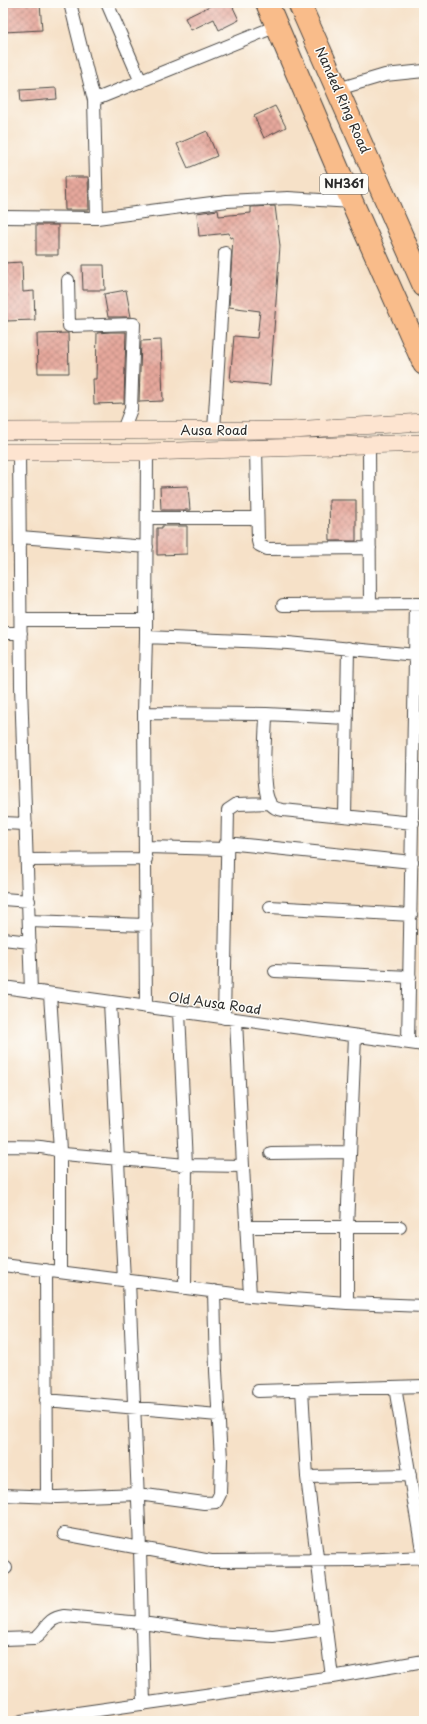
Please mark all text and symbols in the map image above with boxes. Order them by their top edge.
street label: Nanded Ring Road [311,43,376,156]
road number: NH361 [320,174,368,194]
street label: Ausa Road [180,420,248,439]
street label: Old Ausa Road [168,987,263,1018]

